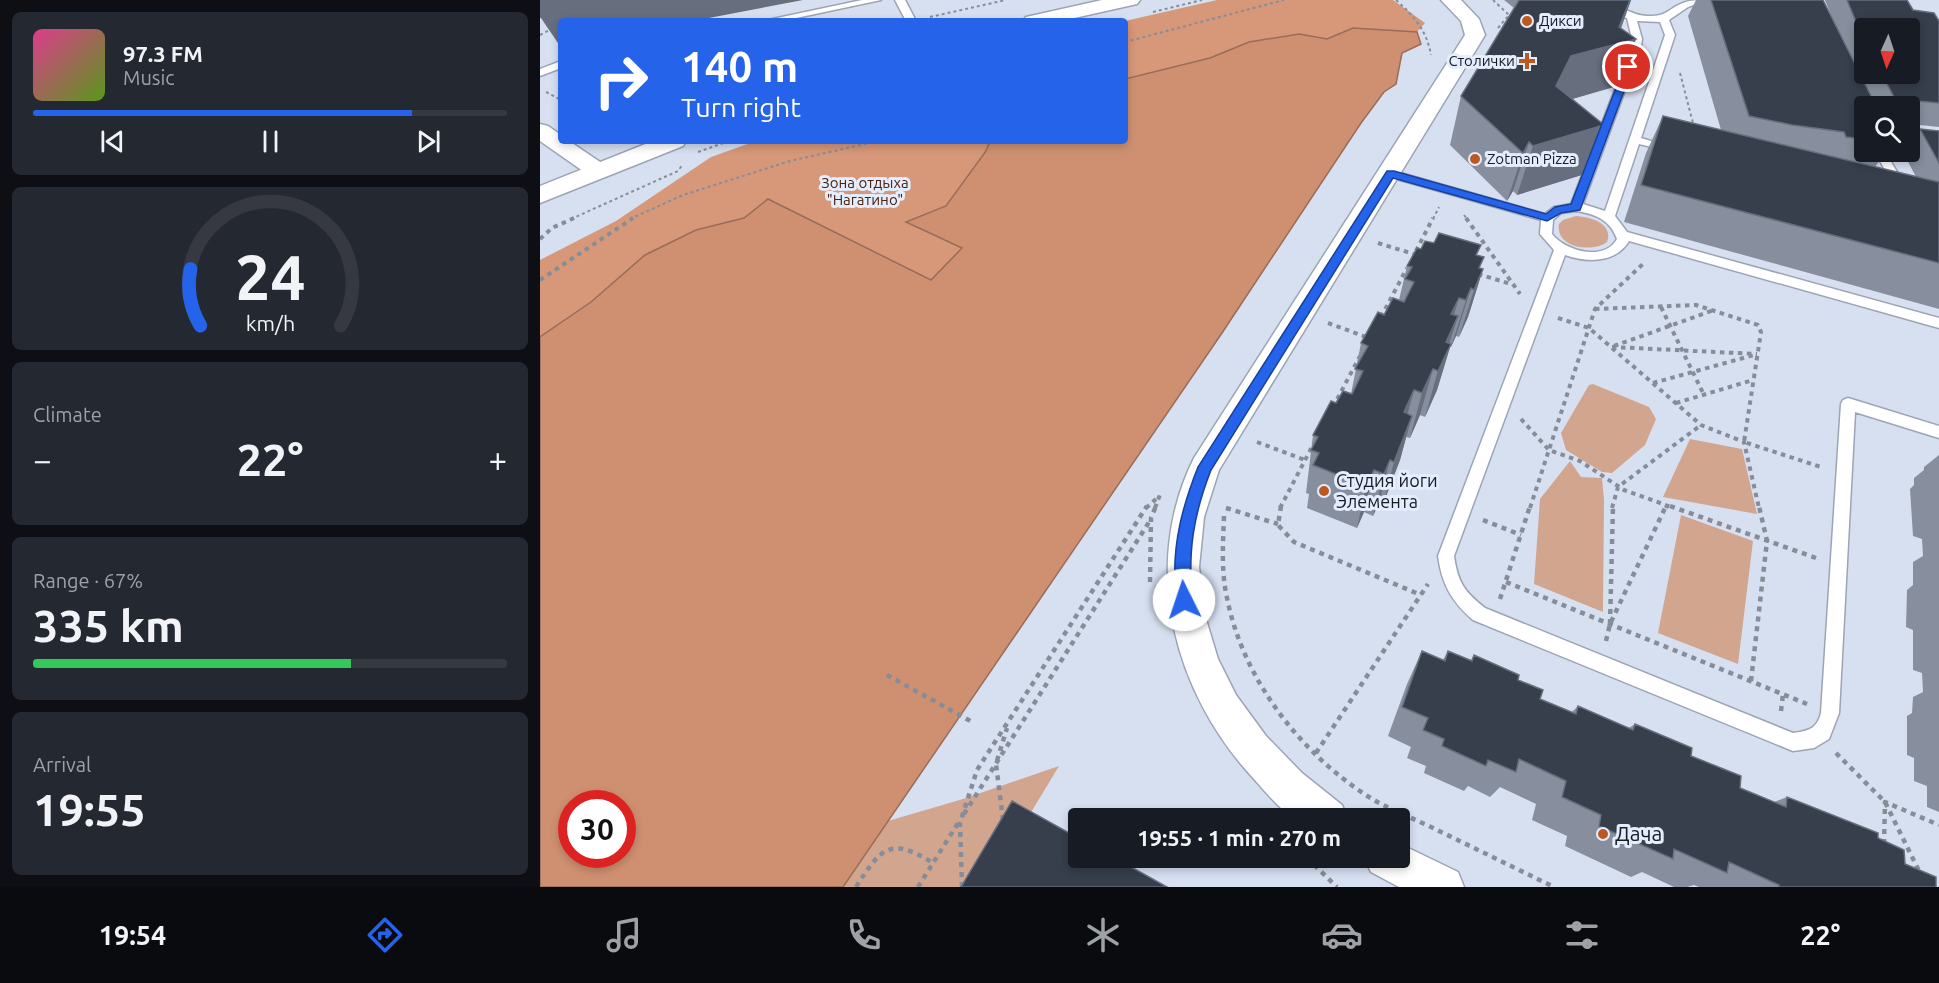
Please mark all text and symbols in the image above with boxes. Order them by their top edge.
place label: Дикси [1539,12,1582,29]
marker: Дикси [1520,14,1534,28]
north arrow [1854,18,1920,84]
map controls [1854,18,1920,162]
text: 97.3 FM [123,41,203,66]
pin [1602,41,1653,92]
icon: right [582,42,660,120]
text: 140 m [681,43,798,90]
icon: arrive [1611,50,1644,83]
place label: Столички [1449,52,1515,69]
marker: Столички [1520,54,1534,68]
text: Music [123,66,175,89]
text: Turn right [681,92,801,122]
button: search [1854,96,1920,162]
icon: previous [96,125,129,158]
icon: pause [254,125,287,158]
icon: next [412,125,445,158]
place label: Zotman Pizza [1487,150,1577,167]
marker: Zotman Pizza [1468,152,1482,166]
park label: Зона отдыха "Нагатино" [821,174,909,208]
text: 24 [235,242,305,312]
text: km/h [245,311,295,335]
text: Climate [33,403,102,426]
text: 22° [237,434,303,485]
text: − [33,441,52,478]
text: + [488,441,507,478]
place label: Студия йоги Элемента [1336,470,1438,511]
marker: Студия йоги Элемента [1317,484,1331,498]
position arrow [1152,568,1216,632]
text: Range · 67% [33,569,143,592]
text: 335 km [33,600,184,651]
text: Arrival [33,753,91,776]
text: 19:55 [33,784,146,835]
speed limit sign: 30 [558,790,636,868]
place label: Дача [1615,821,1662,845]
text: 19:55 · 1 min · 270 m [1137,825,1341,850]
marker: Дача [1596,827,1610,841]
icon: directions [364,914,406,956]
icon: music [603,914,645,956]
icon: phone [843,914,885,956]
icon: climate [1082,914,1124,956]
icon: car [1321,914,1363,956]
icon: filters [1561,914,1603,956]
text: 19:54 [99,920,166,950]
text: 22° [1800,920,1840,950]

